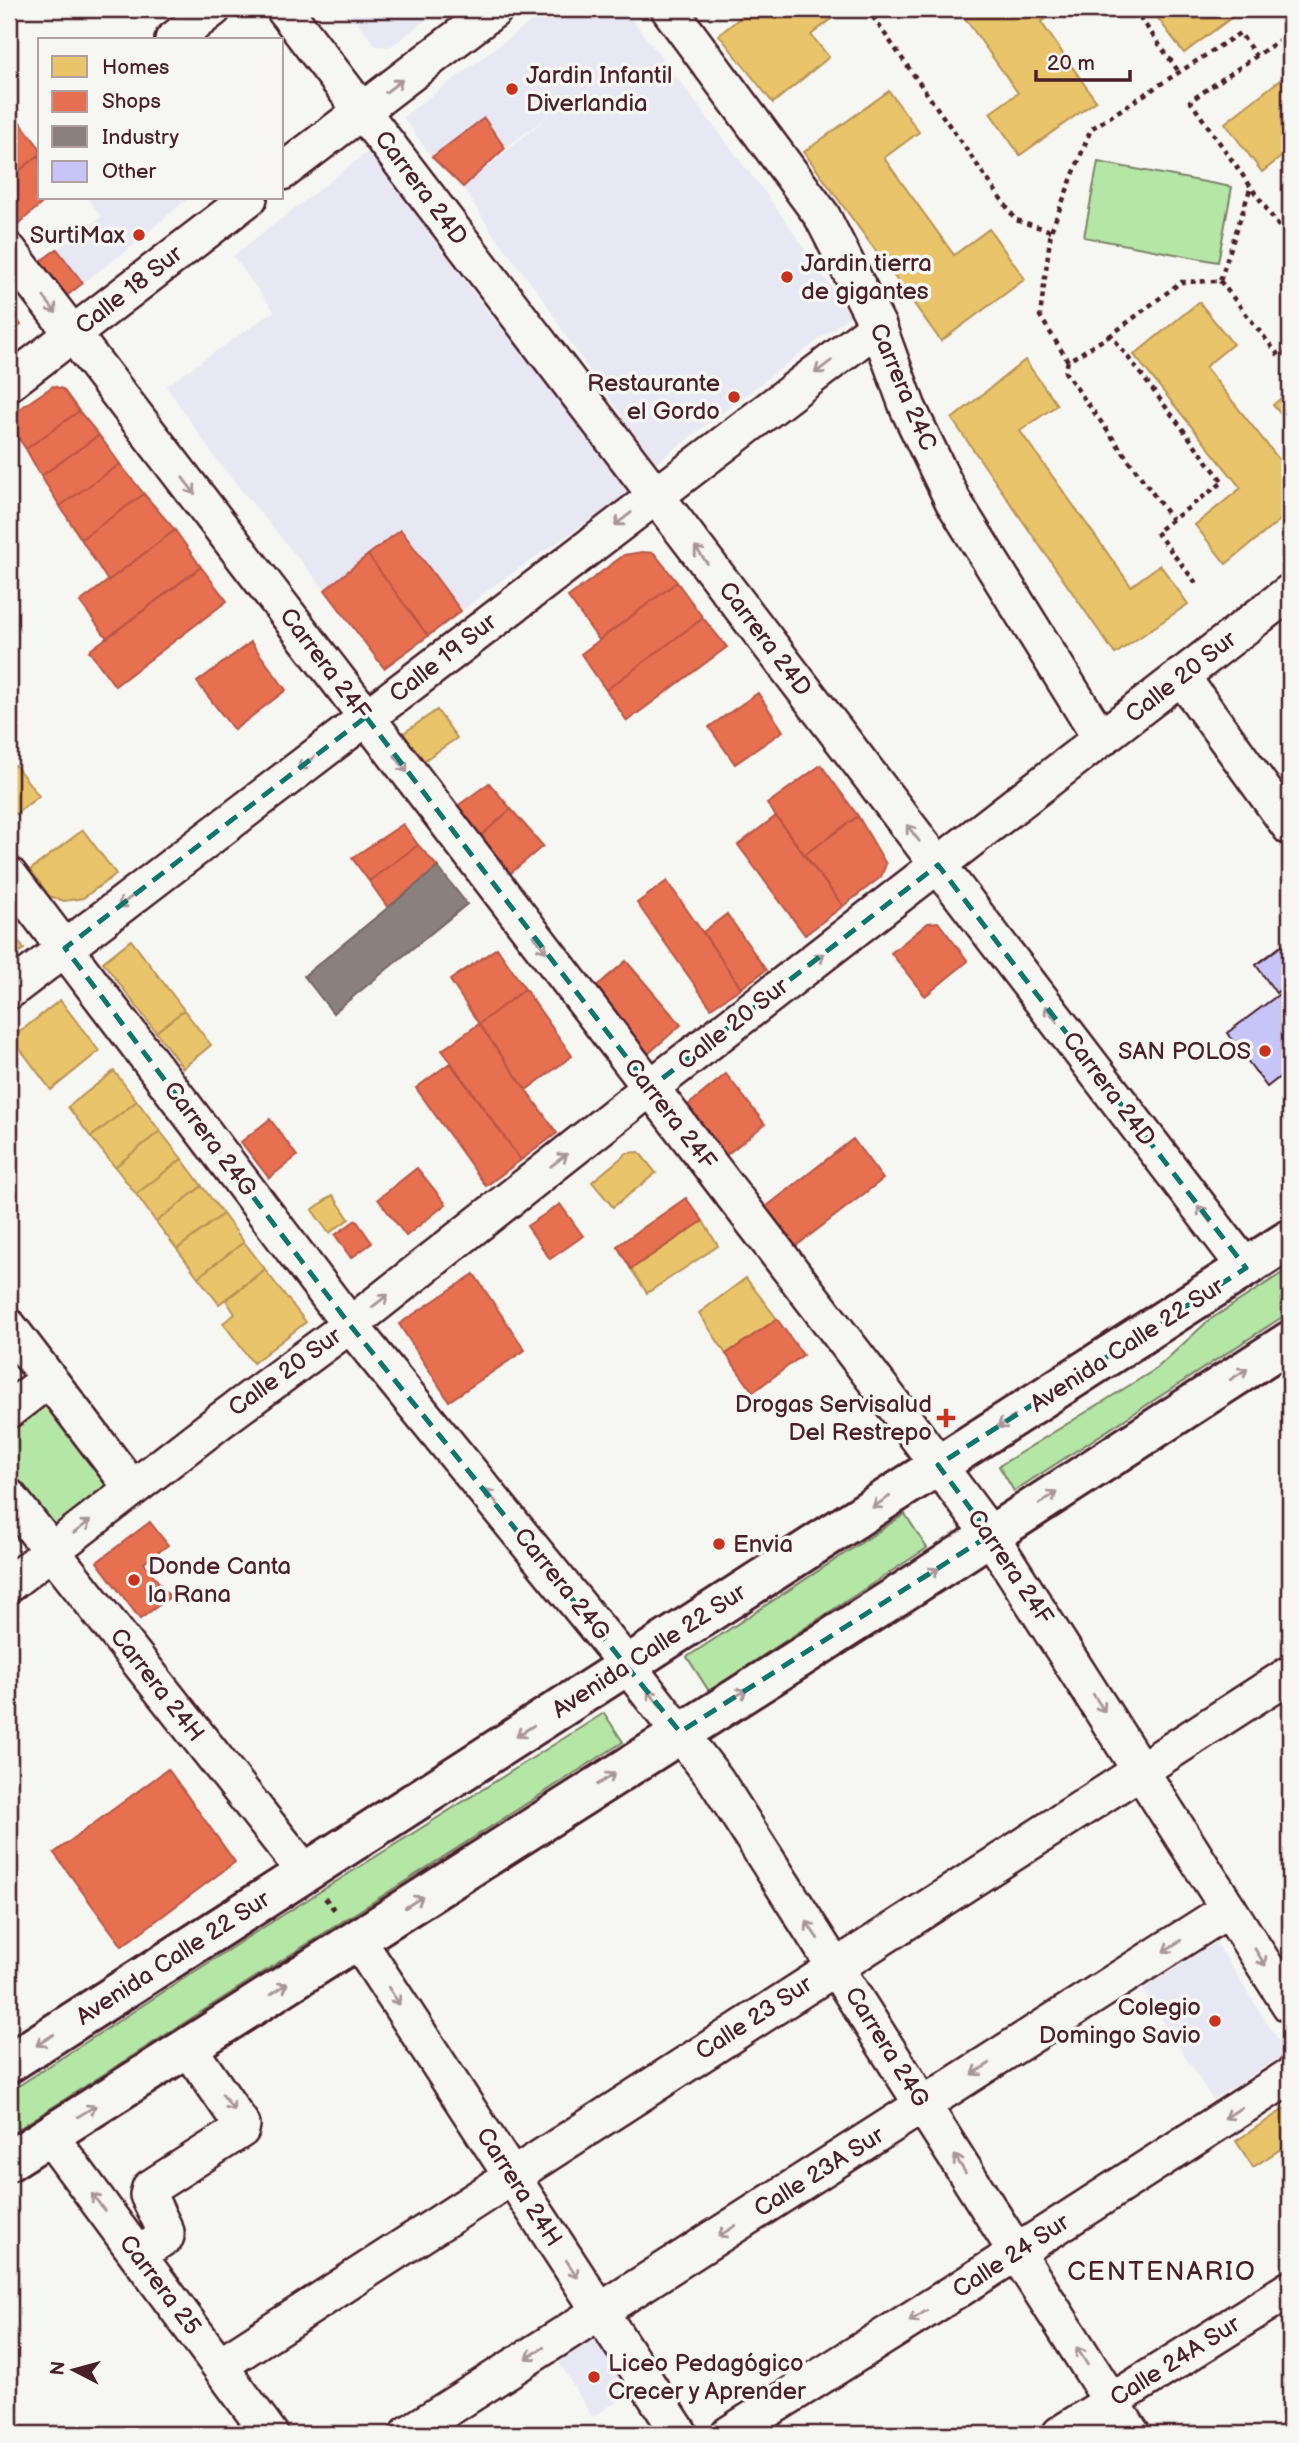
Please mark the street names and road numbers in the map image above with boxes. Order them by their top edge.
street label: Carrera 24D [369,125,473,251]
street label: Calle 18 Sur [70,239,189,341]
street label: Carrera 24C [863,319,943,455]
street label: Carrera 24D [713,576,817,702]
street label: Carrera 24F [273,602,377,726]
street label: Calle 19 Sur [384,607,502,709]
street label: Calle 20 Sur [1120,625,1242,729]
street label: Calle 20 Sur [672,972,794,1076]
street label: Carrera 24D [1057,1026,1161,1152]
street label: Carrera 24F [618,1053,723,1176]
street label: Carrera 24G [157,1076,263,1202]
street label: Avenida Calle 22 Sur [1025,1271,1230,1419]
street label: Calle 20 Sur [223,1321,347,1423]
street label: Carrera 24F [961,1504,1060,1631]
street label: Carrera 24G [508,1522,616,1646]
street label: Avenida Calle 22 Sur [547,1577,752,1725]
street label: Carrera 24H [104,1623,210,1747]
street label: Avenida Calle 22 Sur [71,1884,276,2032]
street label: Calle 23 Sur [690,1969,818,2066]
street label: Carrera 24G [839,1981,935,2113]
street label: Calle 23A Sur [749,2120,890,2223]
street label: Carrera 24H [470,2122,568,2252]
street label: Calle 24 Sur [947,2207,1075,2304]
street label: Carrera 25 [113,2229,207,2341]
street label: Calle 24A Sur [1105,2309,1246,2412]

